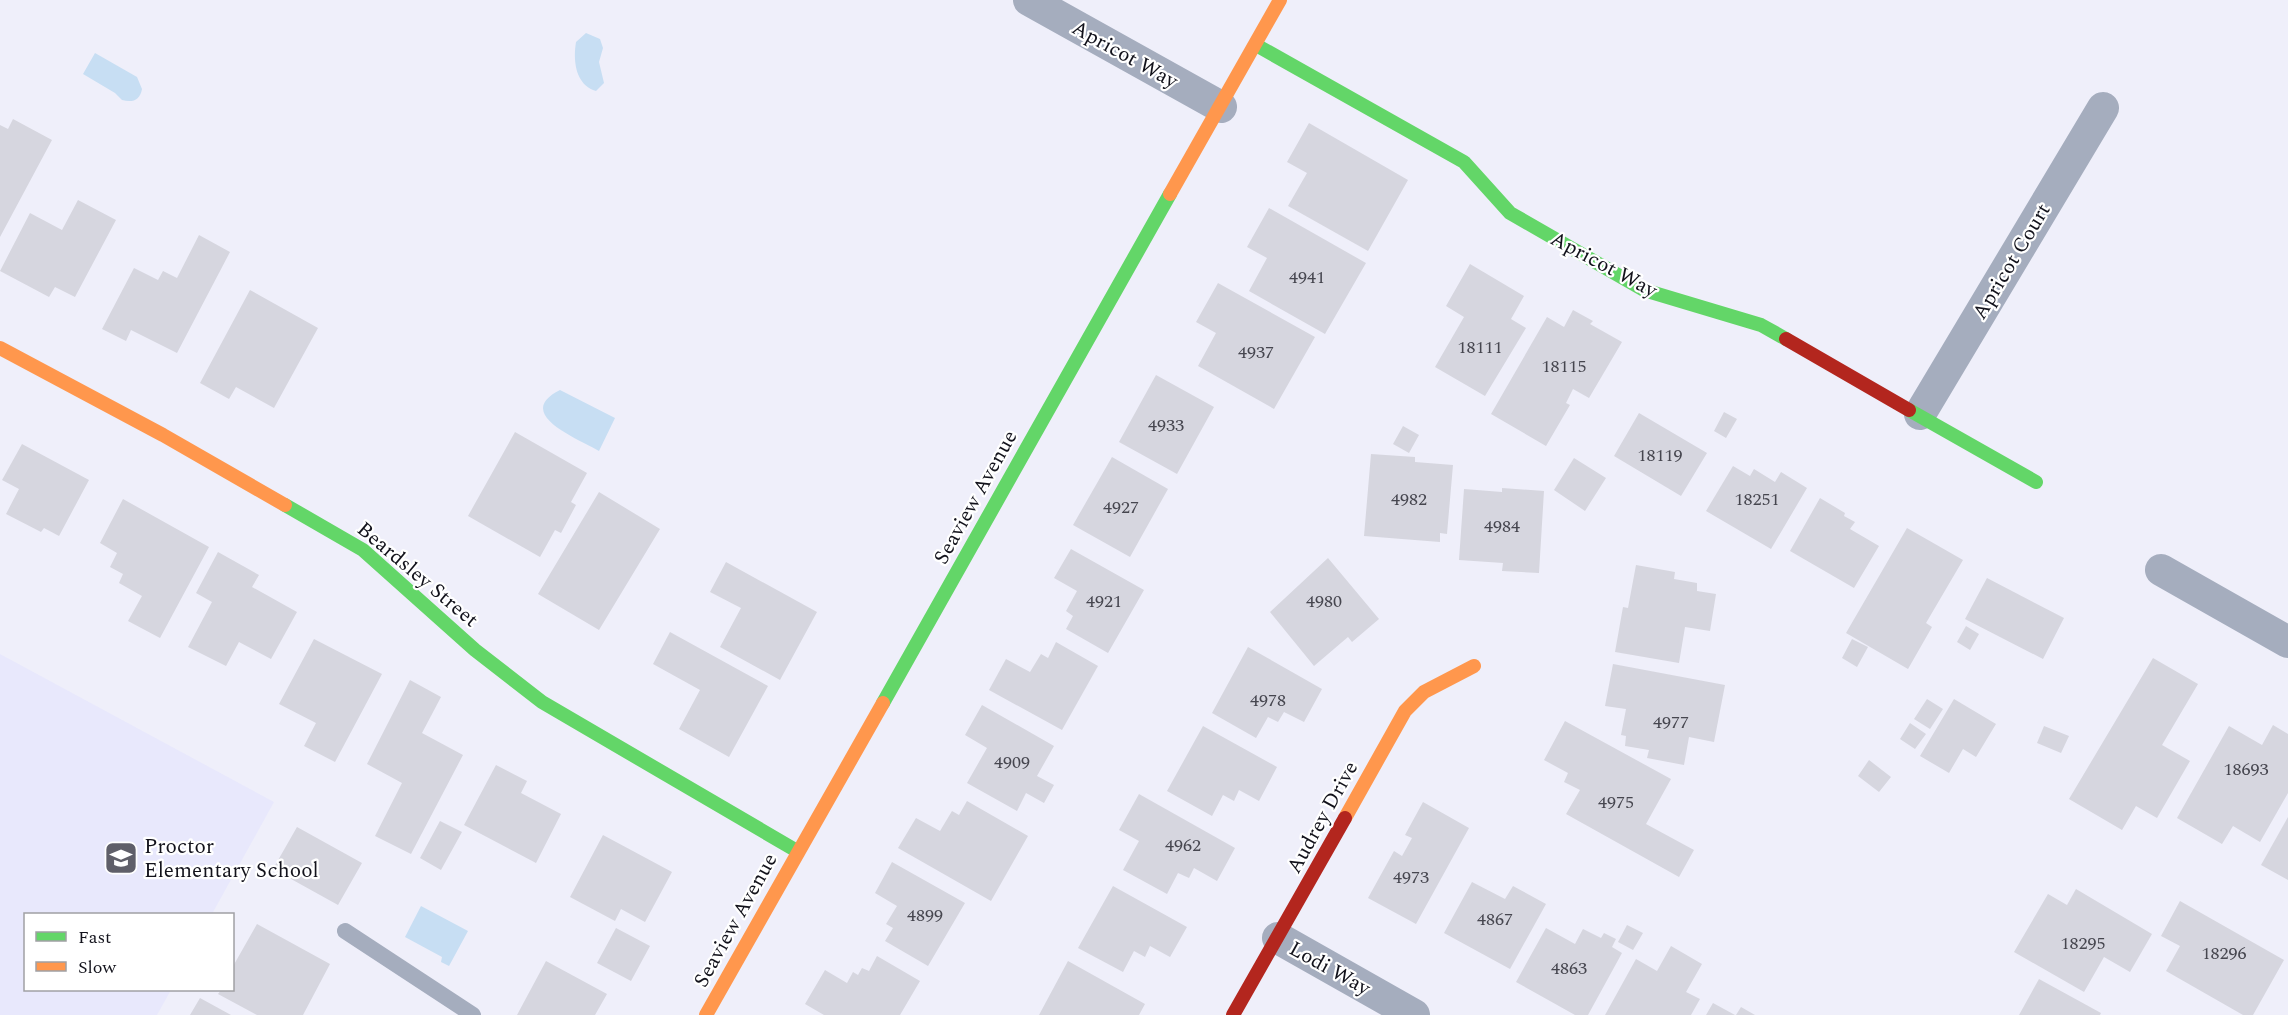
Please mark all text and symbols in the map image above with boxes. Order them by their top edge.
street label: Apricot Way [1066,13,1184,98]
street label: Apricot Court [1964,197,2059,326]
street label: Apricot Way [1544,223,1664,307]
house number: 4941 [1289,264,1325,291]
house number: 18111 [1458,334,1503,361]
house number: 4937 [1238,339,1274,366]
house number: 18115 [1542,353,1587,380]
house number: 4933 [1148,412,1184,439]
street label: Seaview Avenue [926,424,1026,571]
house number: 18119 [1638,442,1683,469]
house number: 4982 [1391,486,1427,513]
house number: 18251 [1735,486,1780,513]
house number: 4927 [1103,494,1139,521]
house number: 4984 [1484,513,1520,540]
street label: Beardsley Street [349,514,485,635]
house number: 4921 [1086,588,1122,615]
house number: 4980 [1306,588,1342,615]
house number: 4978 [1250,687,1286,714]
house number: 4977 [1653,709,1689,736]
house number: 4909 [994,749,1030,776]
street label: Audrey Drive [1279,755,1367,880]
house number: 18693 [2224,756,2269,783]
house number: 4975 [1598,789,1634,816]
place label: Proctor Elementary School [144,831,319,887]
house number: 4962 [1165,832,1201,859]
school or university icon: Proctor Elementary School [103,840,139,876]
street label: Seaview Avenue [686,847,786,994]
house number: 4973 [1393,864,1429,891]
house number: 4899 [907,902,943,929]
house number: 4867 [1477,906,1513,933]
legend [24,913,234,991]
text: Fast [78,924,111,951]
house number: 18295 [2061,930,2106,957]
street label: Lodi Way [1283,933,1377,1005]
house number: 18296 [2202,940,2247,967]
text: Slow [78,954,117,981]
house number: 4863 [1551,955,1587,982]

